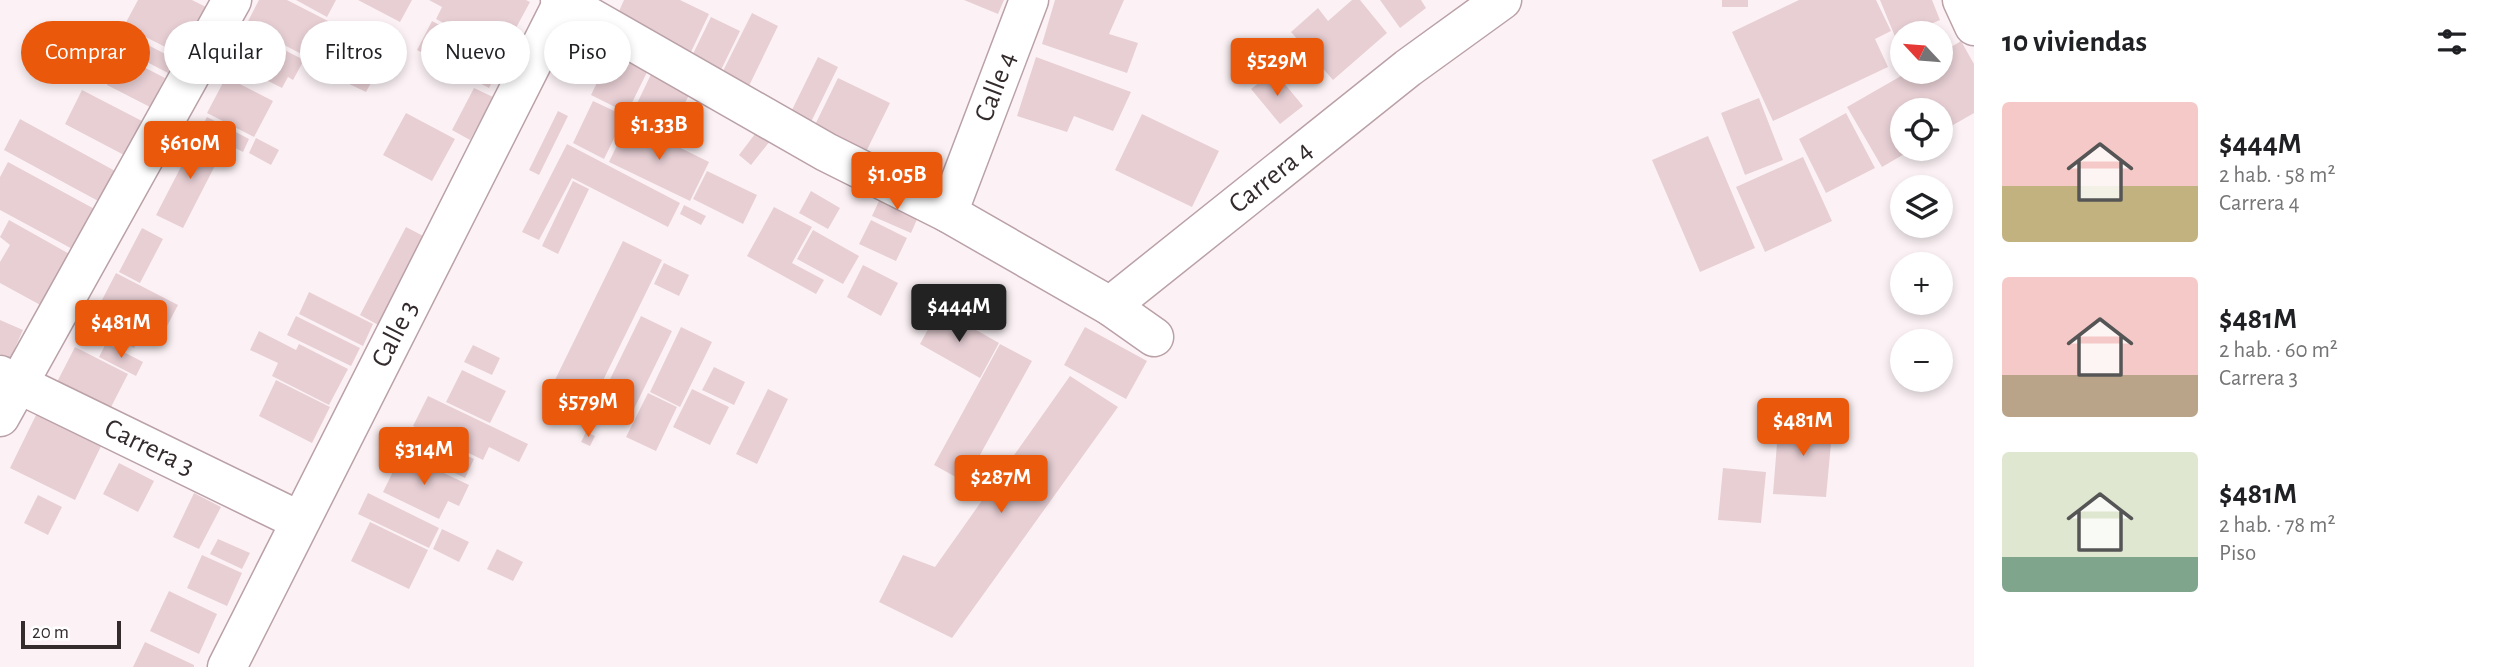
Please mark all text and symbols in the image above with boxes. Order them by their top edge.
chip: Comprar [21,21,150,84]
chip: Alquilar [164,21,286,84]
chip: Filtros [300,21,407,84]
chip: Nuevo [421,21,530,84]
chip: Piso [544,21,631,84]
north arrow [1890,21,1953,84]
map controls [1890,21,1953,392]
icon: filters [2433,23,2471,61]
text: 10 viviendas [2002,27,2147,57]
pin: $529M [1228,38,1326,98]
street label: Calle 4 [970,48,1022,126]
text: $529M [1247,49,1307,72]
button: locate [1890,98,1953,161]
pin: $1.33B [602,102,716,162]
text: $1.33B [630,113,688,136]
pin: $610M [141,122,239,181]
text: $444M [2219,129,2302,159]
icon: home [2058,130,2142,214]
text: $610M [160,132,220,155]
street label: Carrera 4 [1224,136,1318,219]
pin: $1.05B [840,152,954,212]
text: $1.05B [867,163,927,186]
text: 2 hab. · 58 m² [2219,164,2335,187]
button: layers [1890,175,1953,238]
text: Carrera 4 [2219,192,2299,215]
button: + [1890,252,1953,315]
pin: $444M [910,284,1008,344]
text: $444M [927,295,991,318]
street label: Calle 3 [367,296,424,372]
pin: $481M [72,300,170,360]
text: $481M [2219,304,2297,334]
icon: home [2058,305,2142,389]
text: $481M [91,311,151,334]
button: − [1890,329,1953,392]
text: 2 hab. · 60 m² [2219,339,2338,362]
text: Carrera 3 [2219,367,2298,390]
pin: $579M [539,380,637,439]
text: $579M [558,390,618,413]
pin: $481M [1754,398,1852,458]
text: $481M [1773,409,1833,432]
street label: Carrera 3 [100,414,199,481]
pin: $314M [375,428,473,487]
text: $314M [395,438,453,461]
pin: $287M [952,456,1050,515]
text: $287M [971,466,1031,489]
text: $481M [2219,479,2297,509]
icon: home [2058,480,2142,564]
text: 2 hab. · 78 m² [2219,514,2335,537]
text: Piso [2219,542,2256,565]
scale bar [21,618,121,650]
text: 20 m [32,623,69,642]

